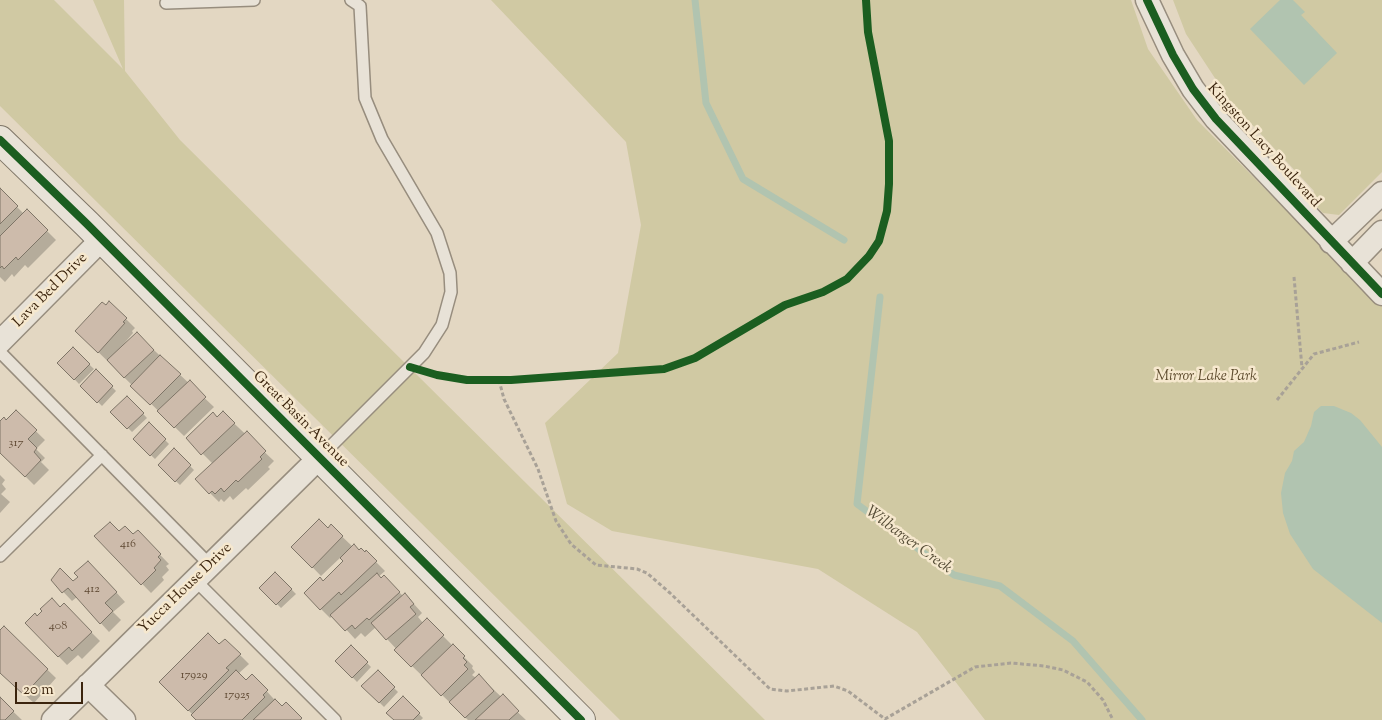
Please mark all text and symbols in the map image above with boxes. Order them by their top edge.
street label: Kingston Lacy Boulevard [1202,80,1324,212]
street label: Lava Bed Drive [10,250,92,332]
street label: Great Basin Avenue [248,368,352,472]
park label: Mirror Lake Park [1155,368,1257,386]
house number: 317 [9,437,23,451]
water label: Wilbarger Creek [861,503,955,579]
house number: 416 [120,538,136,552]
street label: Yucca House Drive [136,540,236,638]
house number: 412 [84,583,100,597]
house number: 408 [49,620,67,634]
house number: 17929 [180,669,208,683]
scale bar [18,672,85,704]
text: 20 m [23,680,54,701]
house number: 17925 [224,689,250,703]

